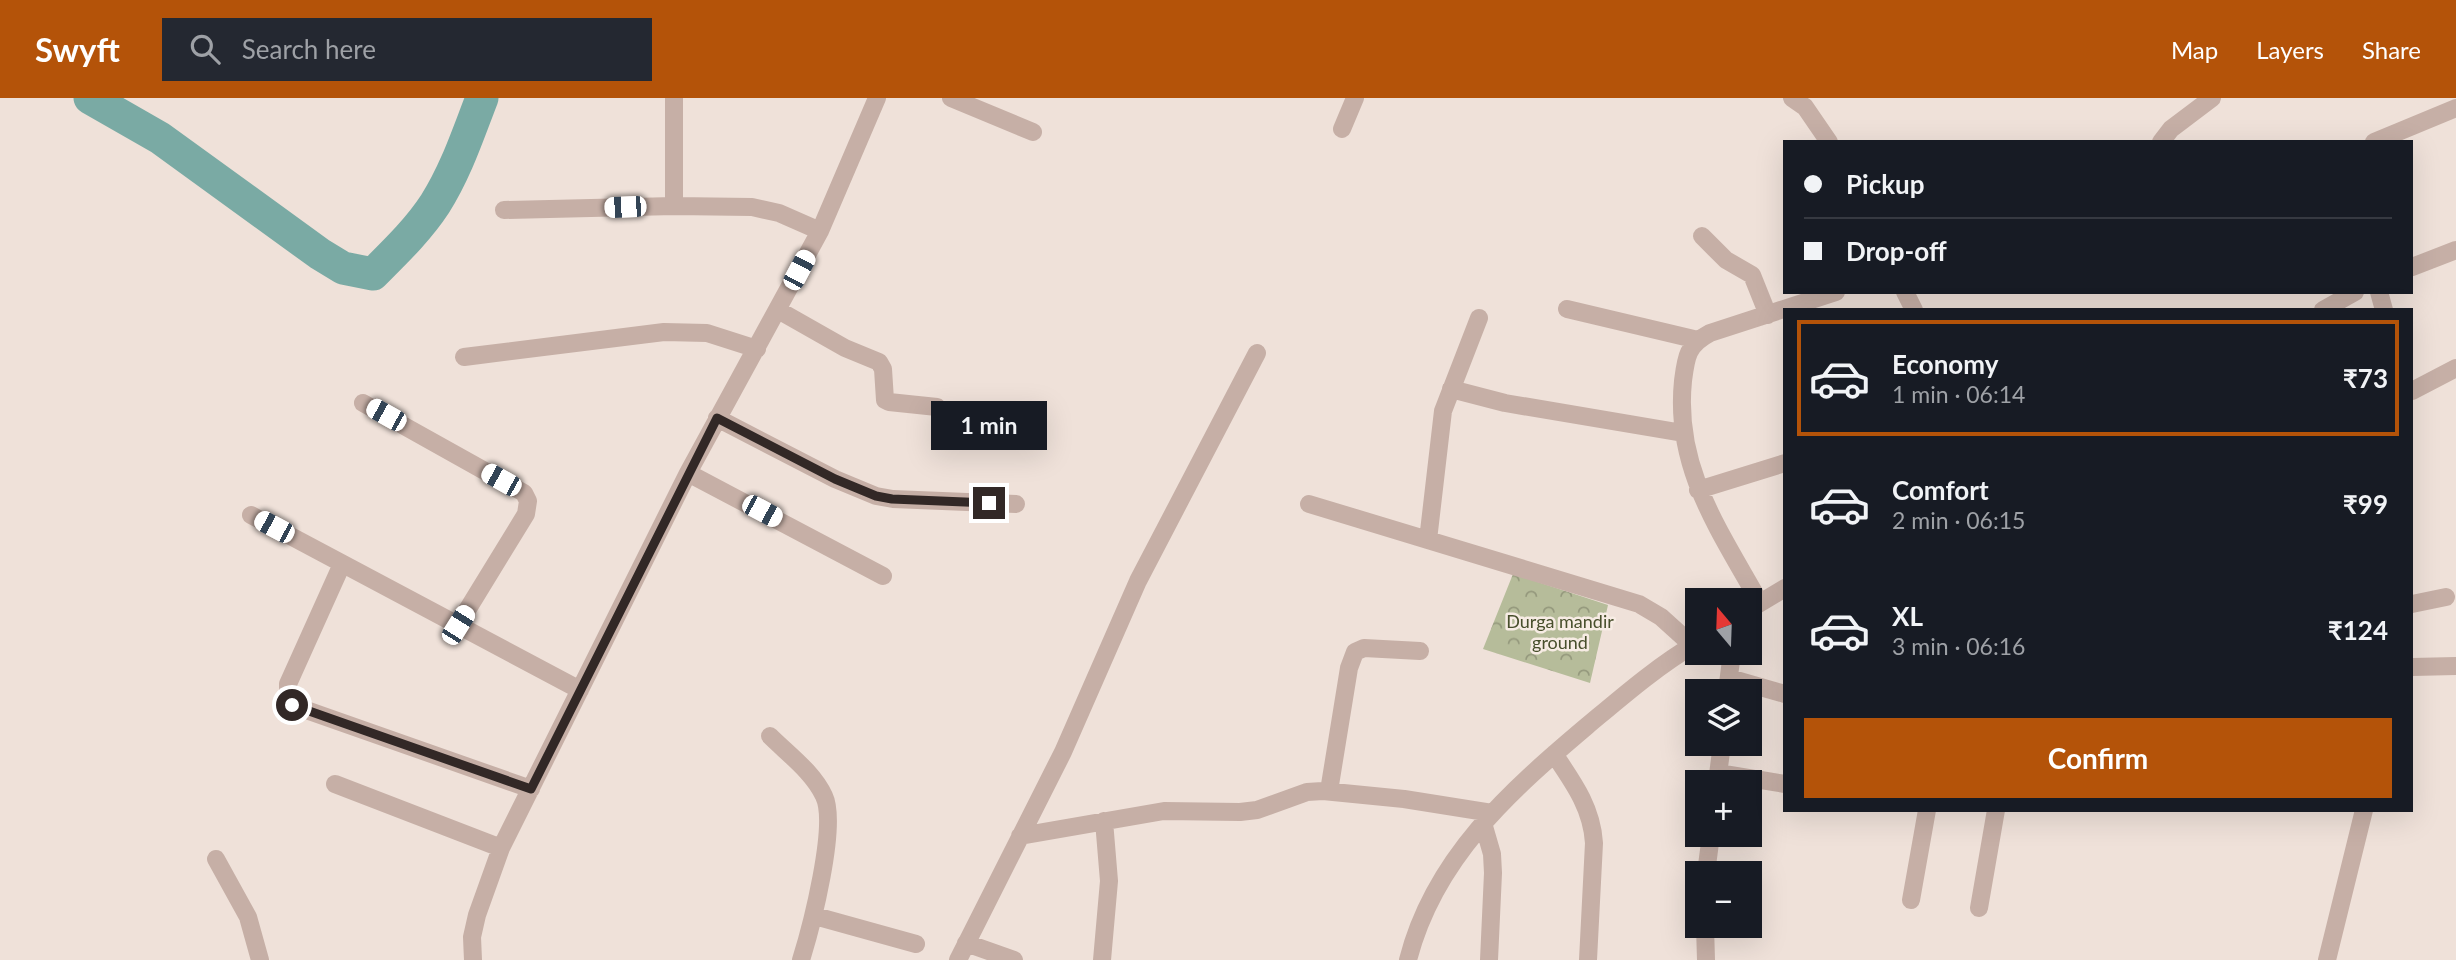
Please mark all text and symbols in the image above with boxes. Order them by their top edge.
search box [162,18,652,81]
text: Swyft [35,29,120,69]
icon: search [186,30,224,68]
text: Search here [242,33,376,65]
text: Map [2171,35,2218,64]
text: Layers [2256,35,2324,64]
text: Share [2362,35,2421,64]
text: Pickup [1846,168,1925,200]
car [604,196,647,218]
text: Drop-off [1846,235,1947,267]
car [780,247,819,293]
icon: car [1808,347,1871,410]
text: Economy [1892,348,1998,380]
text: ₹73 [2343,362,2388,394]
text: 1 min · 06:14 [1892,380,2025,408]
car [363,396,410,434]
callout: 1 min [931,402,1047,450]
text: 1 min [960,411,1018,439]
car [478,461,525,499]
icon: car [1808,473,1871,536]
text: Comfort [1892,474,1989,506]
route end [973,487,1005,519]
text: ₹99 [2343,488,2388,520]
car [739,492,786,530]
text: 2 min · 06:15 [1892,506,2025,534]
car [251,508,298,546]
north arrow [1685,588,1762,665]
map controls [1685,588,1762,938]
icon: car [1808,599,1871,662]
text: XL [1892,600,1923,632]
car [438,602,479,648]
park label: Durga mandir ground [1506,610,1614,653]
text: ₹124 [2328,614,2388,646]
text: 3 min · 06:16 [1892,632,2025,660]
button: layers [1685,679,1762,756]
route start [276,689,308,721]
button: Confirm [1804,718,2392,798]
button: + [1685,770,1762,847]
button: − [1685,861,1762,938]

